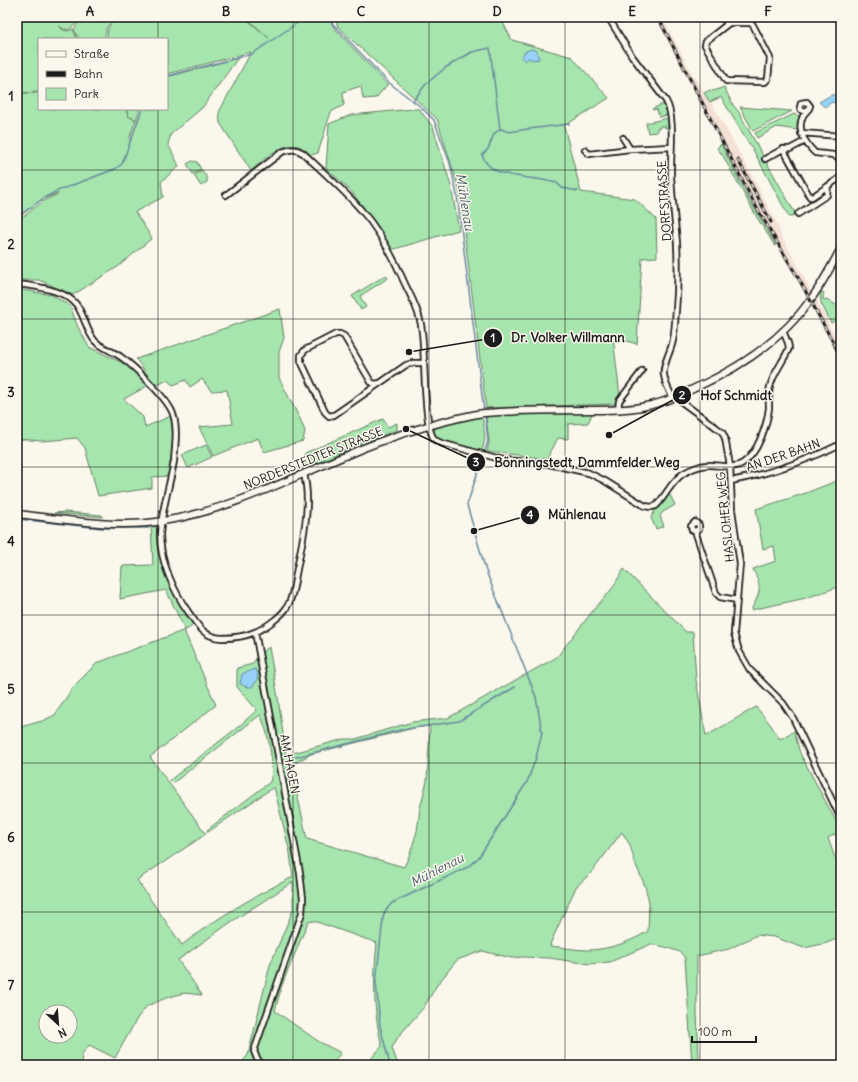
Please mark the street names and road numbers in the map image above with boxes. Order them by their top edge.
street label: DORFSTRASSE [654,160,674,242]
street label: NORDERSTEDTER STRASSE [241,423,385,493]
street label: AN DER BAHN [744,435,822,475]
street label: HASLOHER WEG [713,471,737,563]
street label: AM HAGEN [277,733,303,795]

